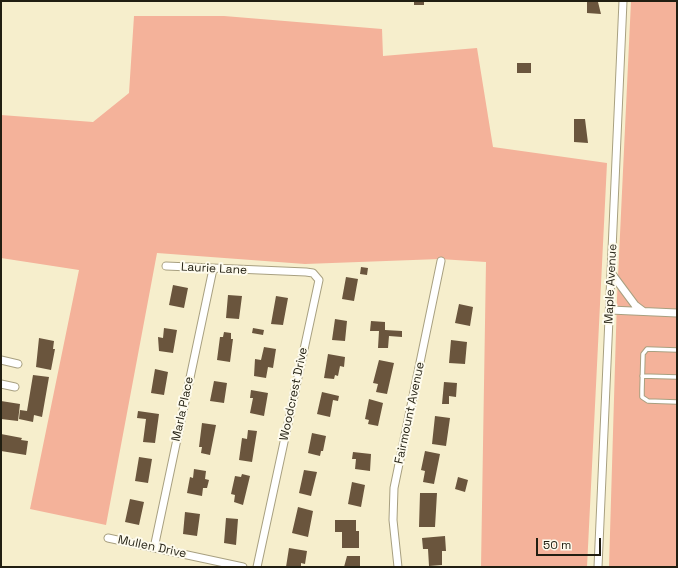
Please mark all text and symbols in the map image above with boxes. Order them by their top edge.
street label: Maple Avenue [602,243,620,325]
street label: Laurie Lane [181,260,247,278]
street label: Woodcrest Drive [277,346,311,442]
street label: Fairmount Avenue [392,361,428,465]
street label: Marla Place [169,375,197,443]
scale bar [538,530,603,556]
street label: Mullen Drive [116,533,188,561]
text: 50 m [543,537,571,553]

